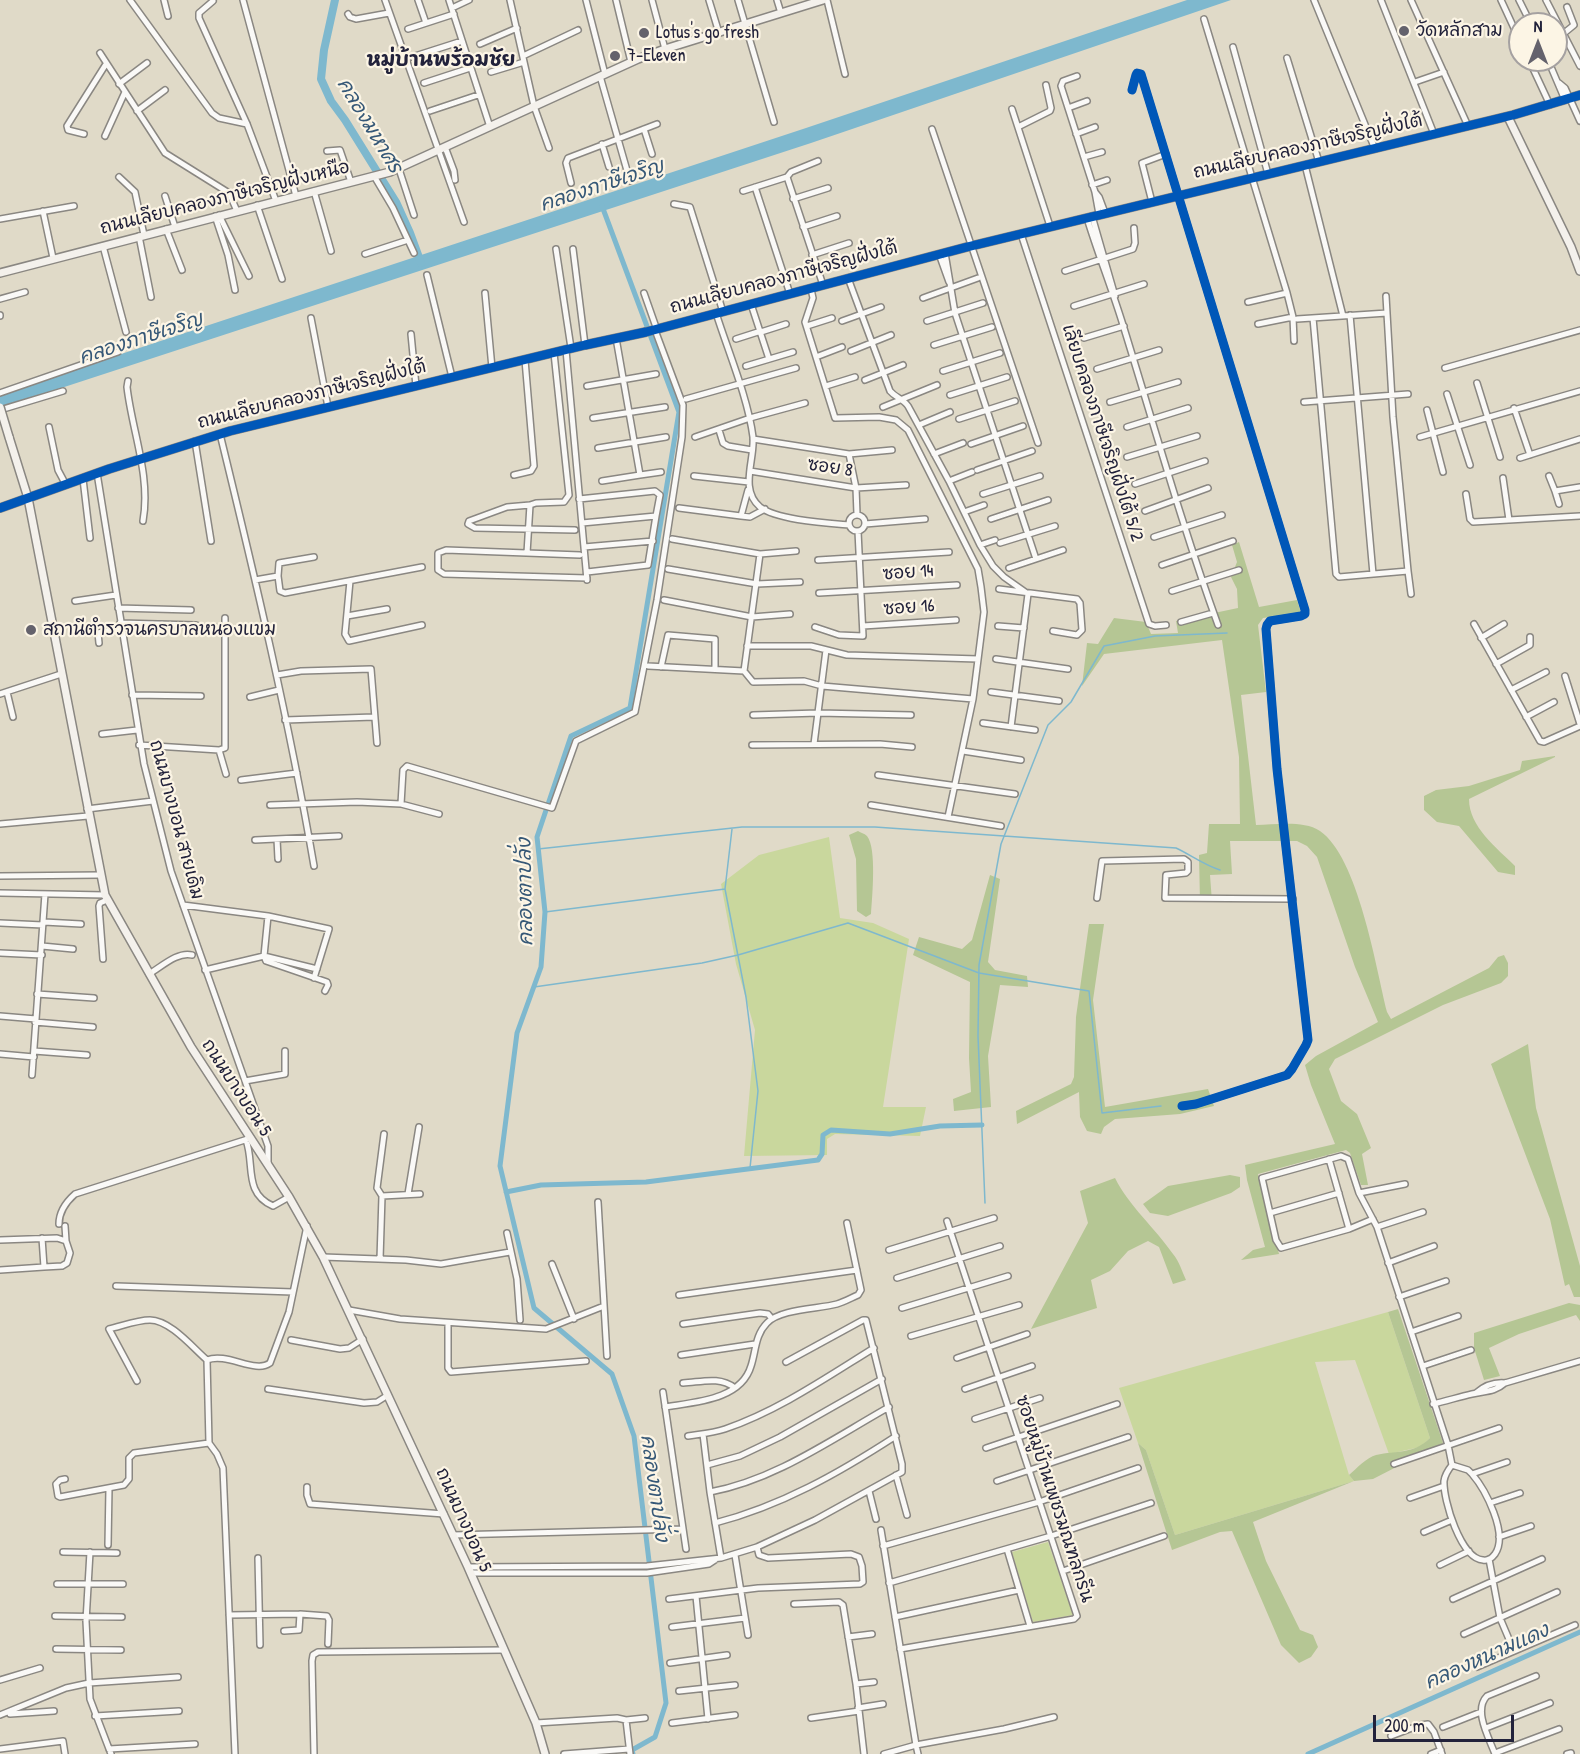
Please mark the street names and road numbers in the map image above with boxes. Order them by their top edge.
street label: ถนนเลียบคลองภาษีเจริญฝั่งใต้ [1191,110,1425,184]
street label: ถนนเลียบคลองภาษีเจริญฝั่งเหนือ [98,157,352,239]
street label: ถนนเลียบคลองภาษีเจริญฝั่งใต้ [668,237,900,319]
street label: เลียบคลองภาษีเจริญฝั่งใต้ 5/2 [1057,322,1147,544]
street label: ถนนเลียบคลองภาษีเจริญฝั่งใต้ [195,356,429,434]
street label: ซอย 8 [806,454,854,482]
street label: ซอย 14 [882,560,934,586]
street label: ซอย 16 [883,595,935,621]
street label: ถนนบางบอน สายเดิม [144,738,208,902]
street label: ถนนบางบอน 5 [197,1035,275,1141]
street label: ซอยหมู่บ้านเพชรมณฑลกรีน [1010,1393,1098,1605]
street label: ถนนบางบอน 5 [430,1465,496,1575]

